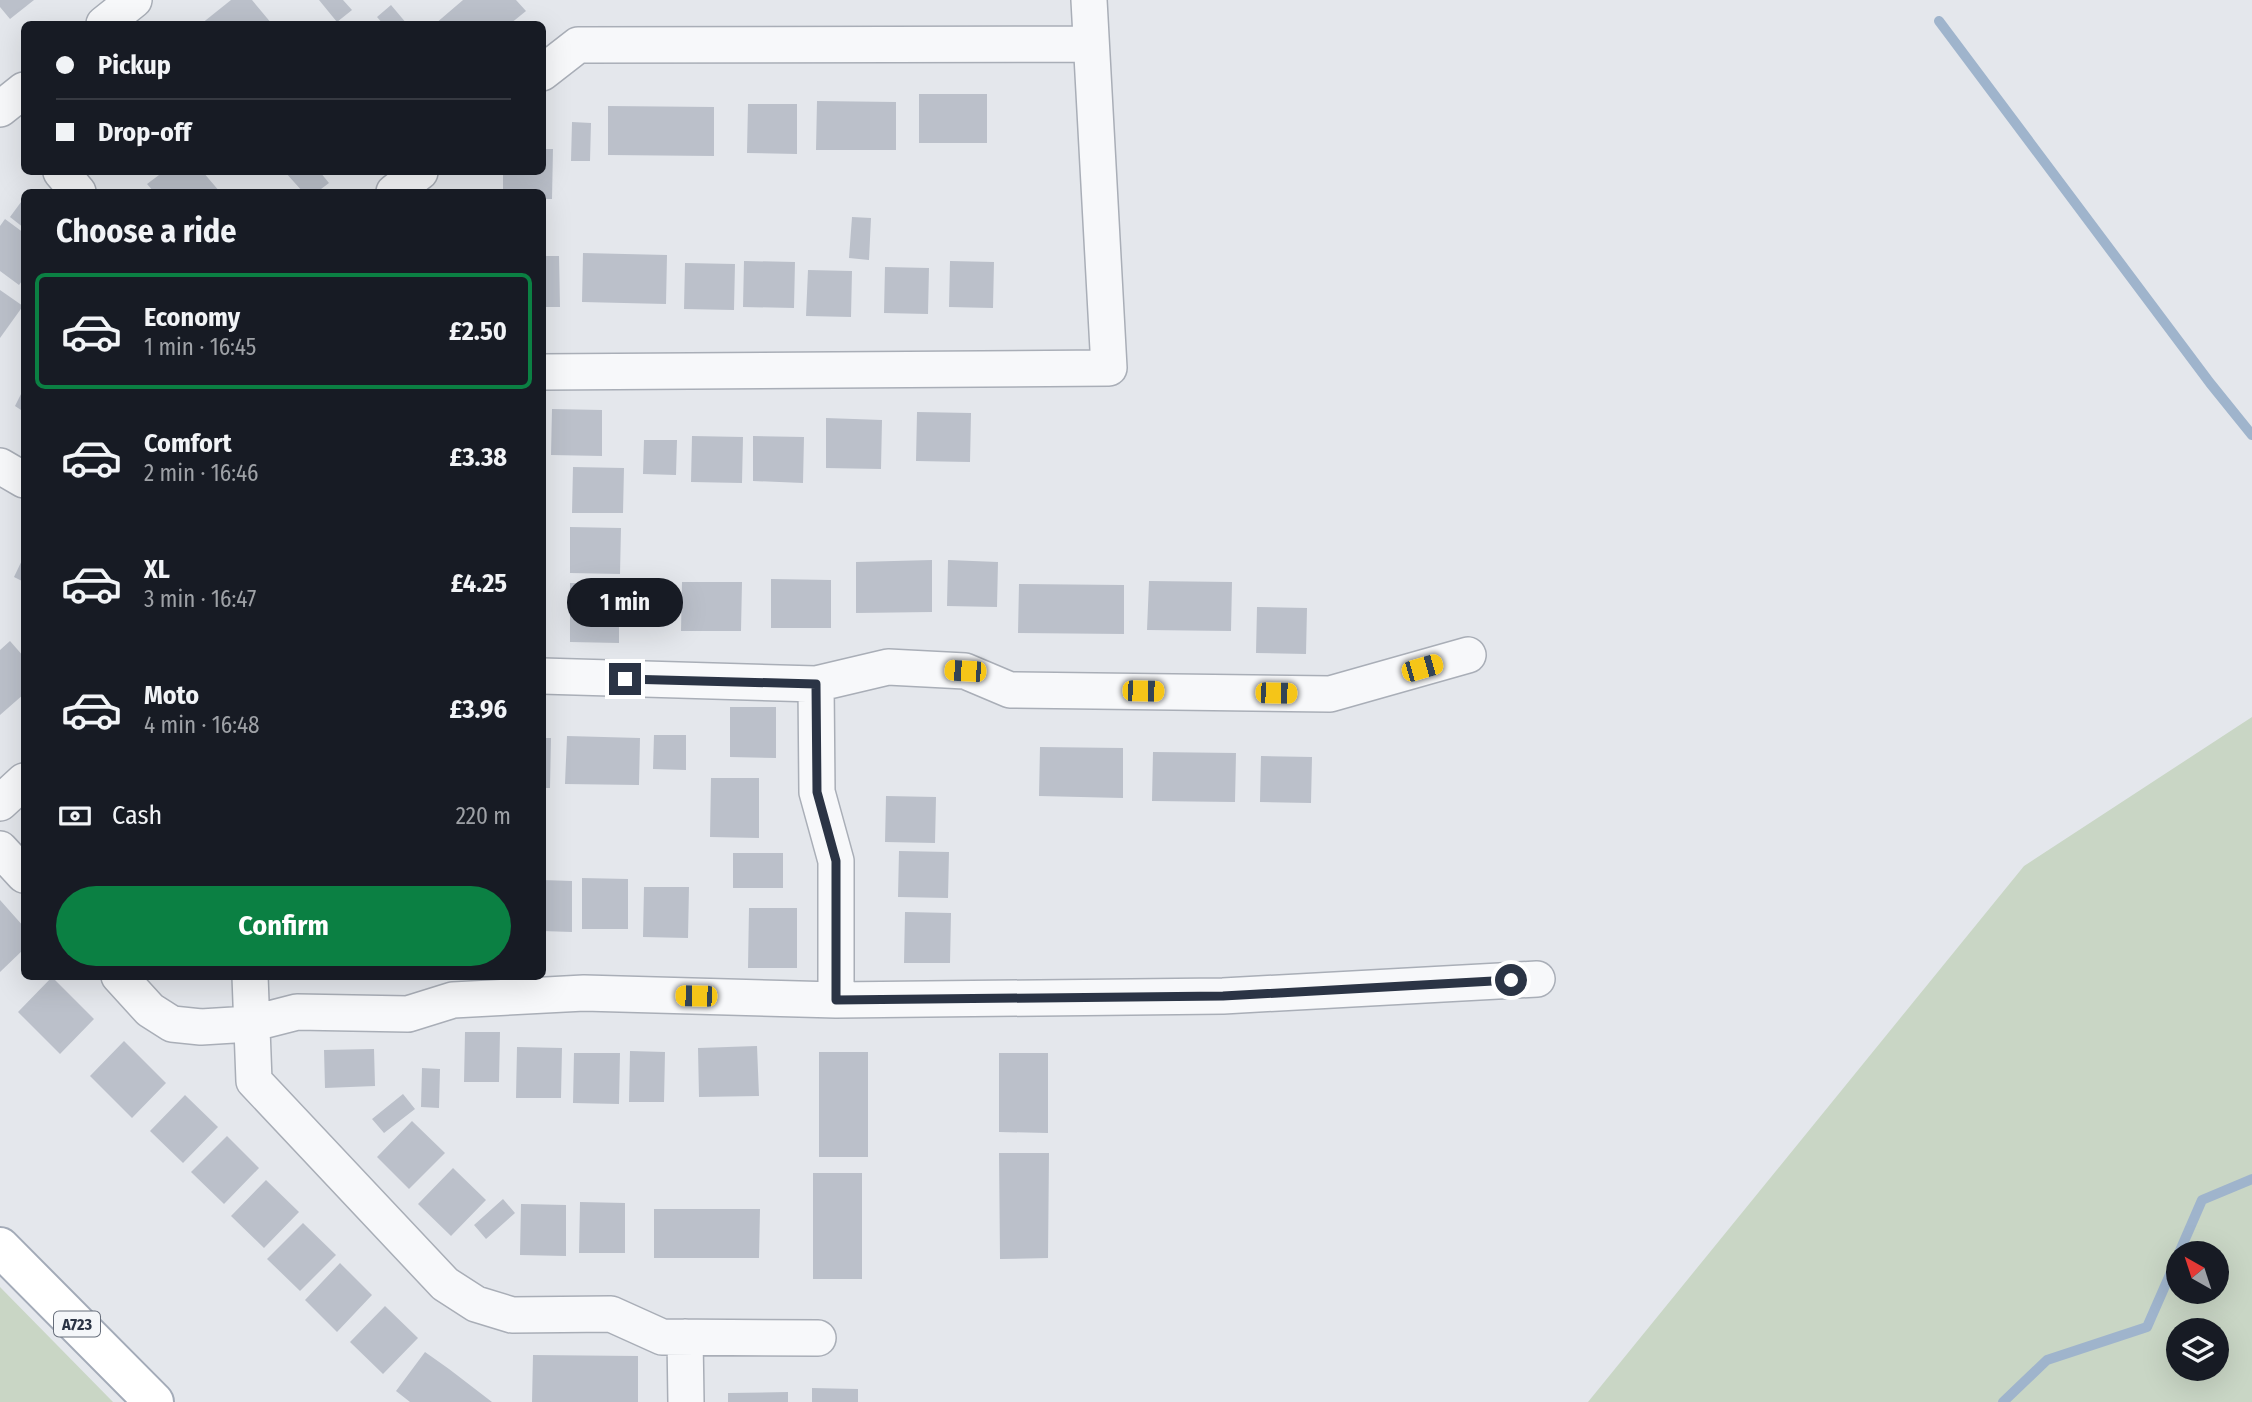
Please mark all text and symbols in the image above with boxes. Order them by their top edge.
text: Pickup [98,50,171,81]
text: Drop-off [98,117,191,148]
text: Choose a ride [56,212,237,250]
icon: car [60,300,123,363]
text: Economy [144,302,240,333]
text: £2.50 [449,316,507,347]
text: 1 min · 16:45 [144,333,256,361]
icon: car [60,426,123,489]
text: Comfort [144,428,232,459]
text: £3.38 [450,442,507,473]
text: 2 min · 16:46 [144,459,259,487]
icon: car [60,552,123,615]
text: XL [144,554,170,585]
text: £4.25 [451,568,507,599]
callout: 1 min [567,578,683,626]
text: 3 min · 16:47 [144,585,256,613]
text: 1 min [600,588,650,616]
car [1399,652,1446,684]
car [944,659,987,683]
route end [609,663,641,695]
icon: car [60,678,123,741]
text: Moto [144,680,199,711]
car [1122,680,1165,702]
car [1255,682,1298,704]
text: £3.96 [450,694,507,725]
text: 4 min · 16:48 [144,711,260,739]
icon: cash [56,797,94,835]
text: Cash [112,800,162,831]
text: 220 m [456,802,511,830]
button: Confirm [56,886,511,966]
route start [1495,964,1527,996]
car [675,985,718,1007]
north arrow [2166,1241,2230,1304]
map controls [2166,1241,2229,1381]
road number: A723 [54,1312,100,1336]
button: layers [2166,1318,2229,1381]

